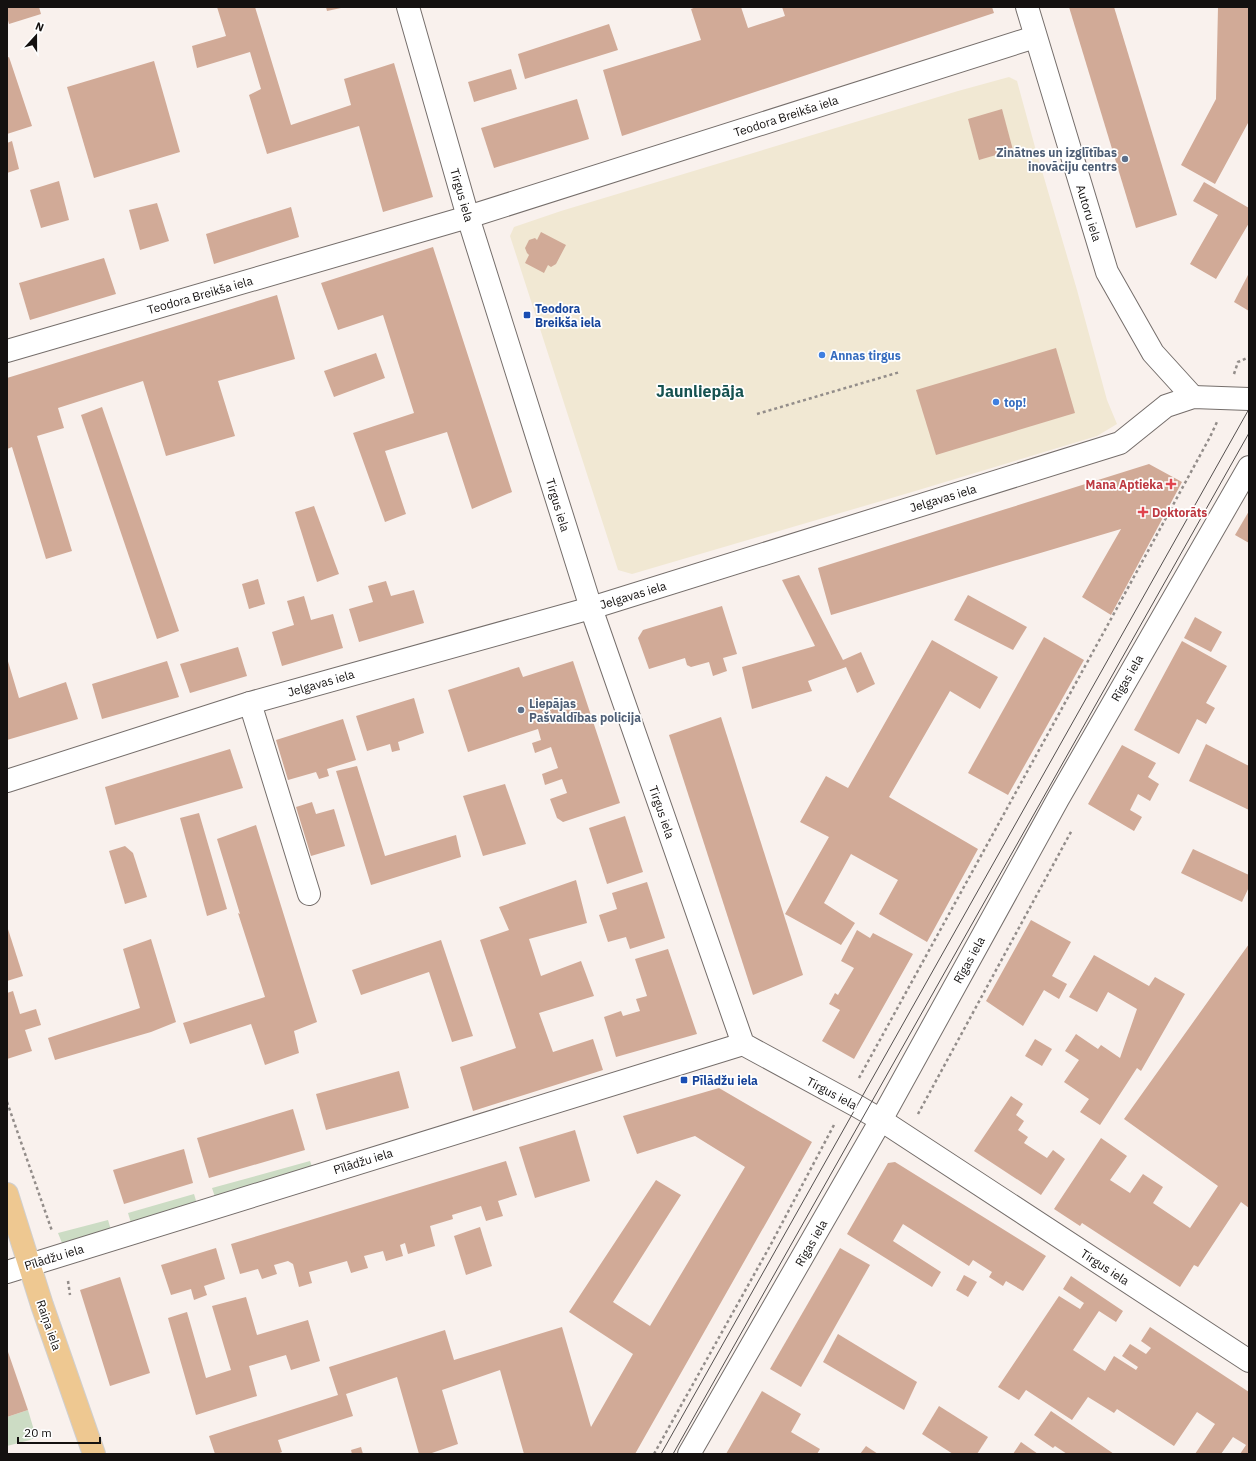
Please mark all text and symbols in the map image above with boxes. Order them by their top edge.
north arrow [16,16,56,56]
text: N [33,19,46,35]
street label: Teodora Breikša iela [732,92,841,140]
place label: Zinātnes un izglītības inovāciju centrs [996,145,1117,174]
marker: Zinātnes un izglītības inovāciju centrs [1120,154,1130,164]
street label: Tirgus iela [447,166,477,224]
street label: Autoru iela [1073,183,1105,244]
street label: Teodora Breikša iela [146,273,255,317]
place label: Teodora Breikša iela [535,301,601,330]
marker: Teodora Breikša iela [522,310,532,320]
place label: Annas tirgus [830,348,901,363]
marker: Annas tirgus [817,350,827,360]
district label: Jaunliepāja [656,381,744,401]
place label: top! [1004,395,1026,410]
marker: top! [991,397,1001,407]
street label: Tirgus iela [543,476,573,534]
place label: Mana Aptieka [1086,477,1163,492]
marker: Mana Aptieka [1166,479,1176,489]
street label: Jelgavas iela [908,481,979,515]
place label: Doktorāts [1152,505,1207,520]
marker: Doktorāts [1137,506,1149,518]
street label: Jelgavas iela [598,578,669,612]
street label: Rīgas iela [1108,652,1147,704]
street label: Jelgavas iela [286,666,357,700]
place label: Liepājas Pašvaldības policija [529,696,641,725]
marker: Liepājas Pašvaldības policija [516,705,526,715]
street label: Tirgus iela [646,784,678,841]
street label: Rīgas iela [950,933,988,986]
place label: Pīlādžu iela [692,1073,758,1088]
street label: Tirgus iela [804,1073,860,1113]
marker: Pīlādžu iela [679,1075,689,1085]
street label: Pīlādžu iela [331,1145,395,1177]
street label: Rīgas iela [792,1217,831,1269]
street label: Pīlādžu iela [22,1241,86,1273]
street label: Tirgus iela [1078,1246,1133,1289]
street label: Raiņa iela [33,1298,65,1353]
scale bar [18,1419,100,1445]
text: 20 m [24,1425,52,1440]

